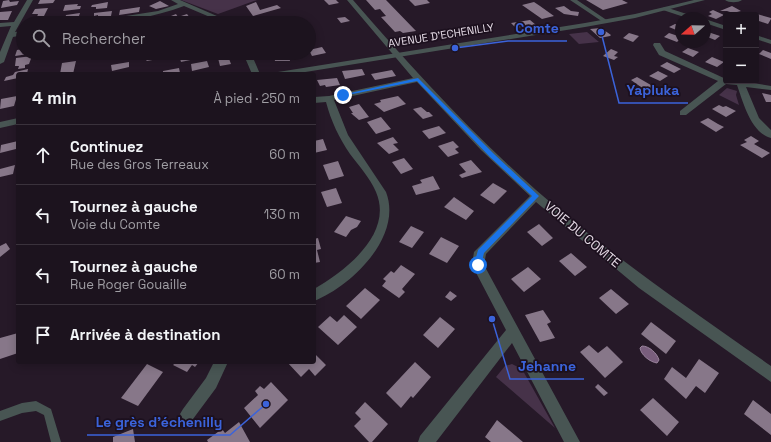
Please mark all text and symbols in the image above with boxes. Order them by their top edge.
north arrow [675,12,711,48]
map controls [723,12,759,84]
button: + [723,12,759,48]
callout: Comte [508,15,567,41]
search box [16,16,316,60]
text: Comte [515,19,559,37]
street label: AVENUE D'ECHENILLY [387,20,495,50]
icon: search [30,27,52,49]
text: Rechercher [62,29,145,48]
button: − [723,48,759,84]
callout: Yapluka [619,77,688,103]
text: Yapluka [627,81,679,99]
route end [334,86,352,104]
text: 4 min [32,87,77,109]
text: À pied · 250 m [213,90,300,107]
text: Continuez [70,137,143,156]
icon: ahead [32,144,54,166]
text: 60 m [269,146,300,163]
text: Rue des Gros Terreaux [70,156,209,173]
text: Tournez à gauche [70,197,198,216]
street label: VOIE DU COMTE [541,198,624,271]
icon: left [32,204,54,226]
text: 130 m [264,206,300,223]
text: Voie du Comte [70,216,160,233]
route start [469,256,487,274]
text: Tournez à gauche [70,257,198,276]
icon: left [32,264,54,286]
text: 60 m [269,266,300,283]
text: Rue Roger Gouaille [70,276,187,293]
icon: arrive [32,324,54,346]
text: Arrivée à destination [70,325,220,344]
callout: Jehanne [510,353,584,379]
text: Jehanne [518,357,576,375]
callout: Le grès d'échenilly [87,409,230,435]
text: Le grès d'échenilly [96,413,222,431]

